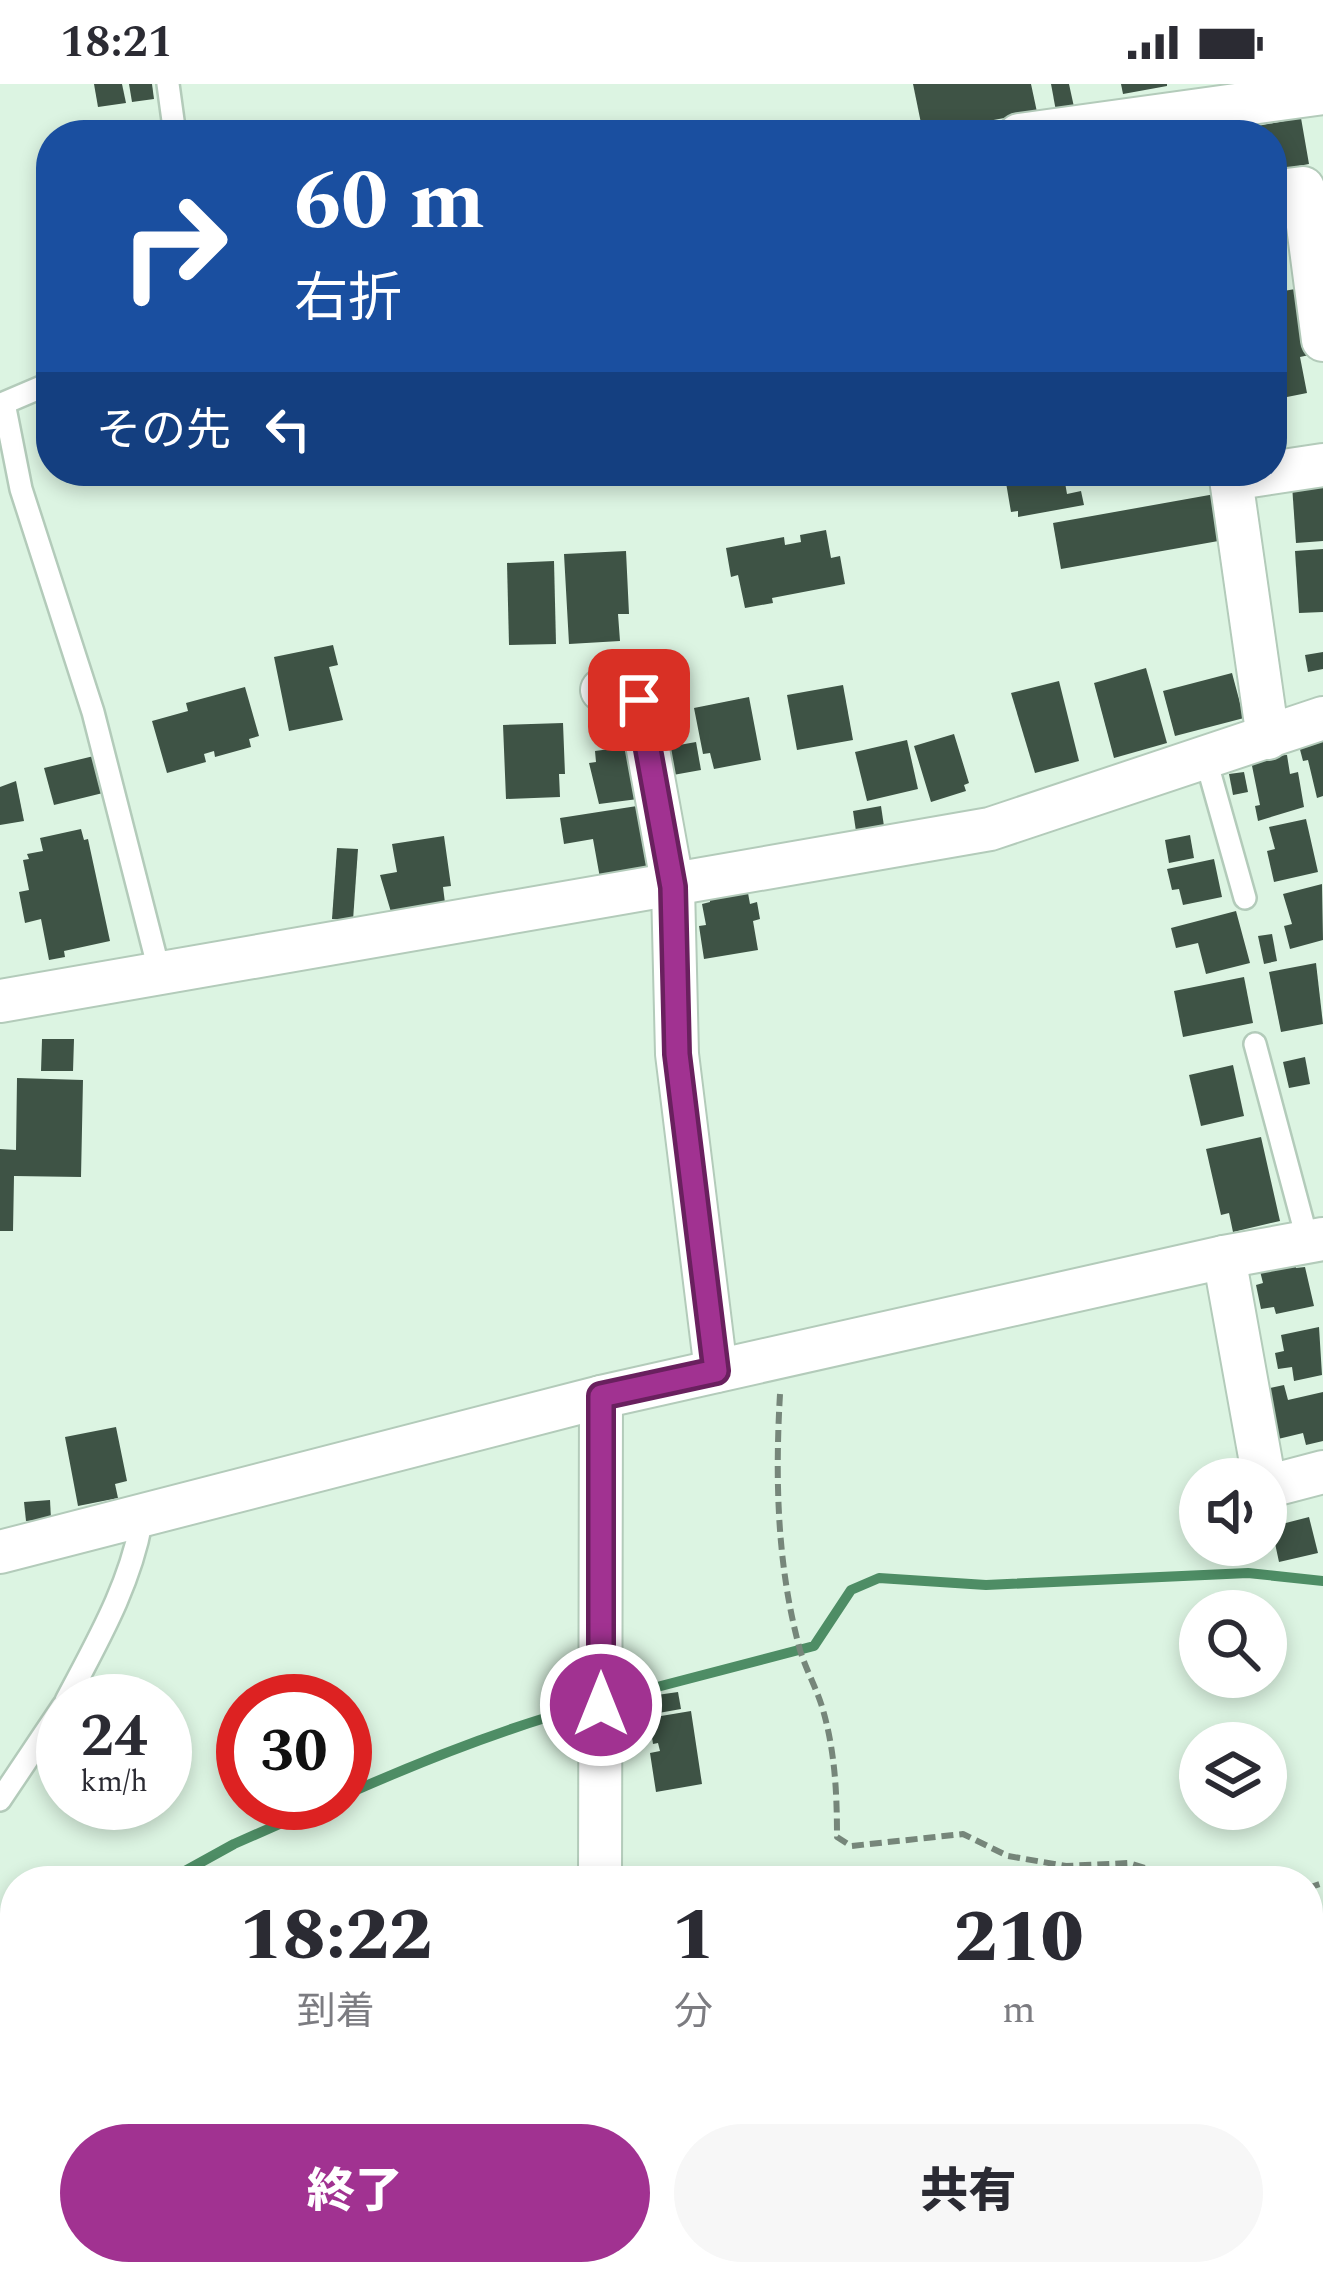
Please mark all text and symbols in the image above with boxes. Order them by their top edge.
text: 18:21 [60,8,173,77]
text: 60 m [294,138,485,266]
icon: right [96,168,252,324]
text: 右折 [294,259,402,341]
icon: left [255,396,321,462]
text: その先 [96,397,231,466]
pin [588,649,690,751]
icon: arrive [606,667,672,733]
map controls [1179,1458,1287,1830]
button: sound [1179,1458,1287,1566]
button: search [1179,1590,1287,1698]
position arrow [538,1642,664,1768]
speed limit sign: 30 [216,1674,372,1830]
text: 24 [80,1691,148,1783]
button: layers [1179,1722,1287,1830]
text: km/h [80,1759,148,1805]
text: 18:22 [239,1882,432,1991]
text: 1 [672,1882,715,1991]
text: 210 [954,1884,1084,1993]
text: m [1002,1981,1036,2040]
text: 到着 [297,1983,375,2042]
text: 分 [674,1983,713,2042]
button: 終了 [60,2124,650,2262]
button: 共有 [674,2124,1263,2262]

